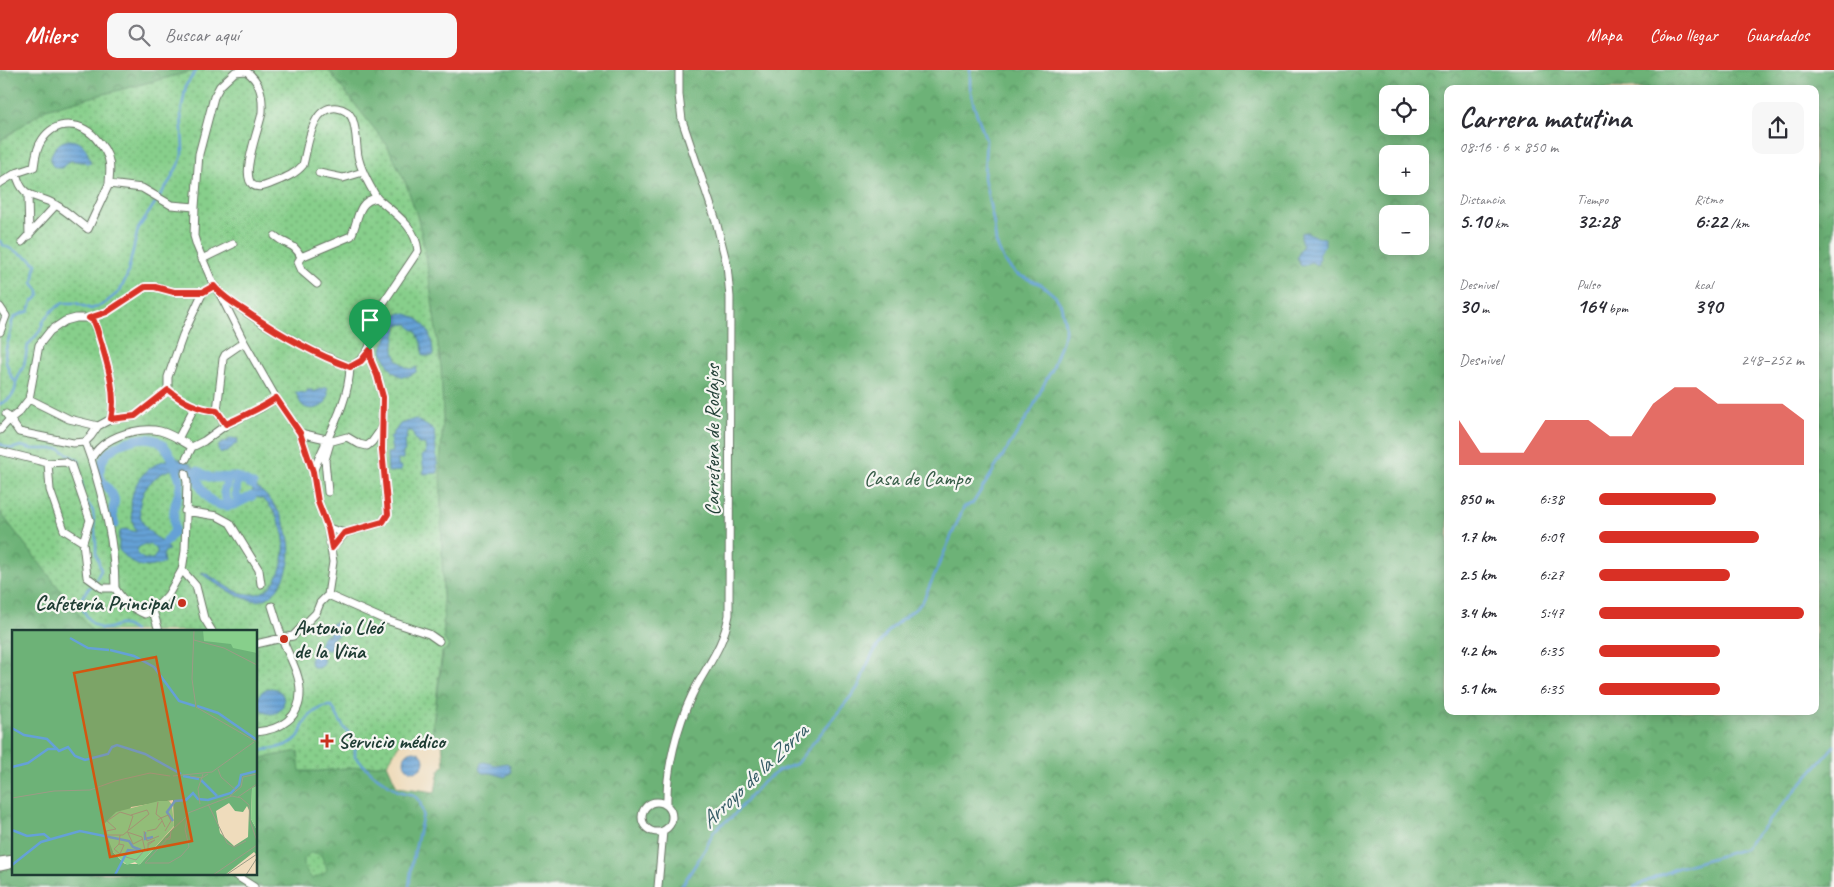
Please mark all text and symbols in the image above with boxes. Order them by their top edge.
search box [107,13,457,58]
text: Milers [25,20,77,50]
icon: search [125,21,153,49]
text: Buscar aquí [165,23,239,47]
text: Mapa [1587,24,1622,46]
text: Cómo llegar [1650,24,1718,46]
text: Guardados [1746,24,1809,46]
map controls [1379,85,1429,255]
button: locate [1379,85,1429,135]
text: Carrera matutina [1459,100,1631,135]
button: share [1752,102,1804,154]
text: 08:16 · 6 × 850 m [1459,137,1558,157]
button: + [1379,145,1429,195]
text: Distancia [1459,191,1505,208]
text: Tiempo [1577,191,1608,208]
text: Ritmo [1694,191,1723,208]
button: − [1379,205,1429,255]
text: 5.10 [1459,208,1491,234]
text: 32:28 [1577,208,1619,234]
text: 6:22 [1694,208,1727,234]
text: km [1491,215,1508,232]
text: /km [1727,215,1749,232]
text: Desnivel [1459,276,1497,293]
text: Pulso [1577,276,1600,293]
text: kcal [1694,276,1713,293]
text: 30 [1459,293,1478,319]
text: 164 [1577,293,1605,319]
text: 390 [1694,293,1722,319]
pin [349,299,391,350]
text: m [1478,300,1489,317]
text: bpm [1605,300,1628,317]
icon: arrive [356,306,384,334]
text: Desnivel [1459,350,1502,370]
text: 248–252 m [1741,350,1804,370]
street label: Carretera de Rodajos [699,362,725,516]
park label: Casa de Campo [864,465,973,491]
text: 850 m [1459,489,1493,509]
text: 6:38 [1539,489,1564,509]
text: 1.7 km [1459,527,1496,547]
text: 6:09 [1539,527,1564,547]
text: 2.5 km [1459,565,1496,585]
text: 6:27 [1539,565,1564,585]
place label: Cafetería Principal [35,590,176,616]
marker: Cafetería Principal [176,597,188,609]
text: 3.4 km [1459,603,1496,623]
text: 5:47 [1539,603,1564,623]
place label: Antonio Lleó de la Viña [294,614,386,664]
inset map [12,630,258,874]
marker: Antonio Lleó de la Viña [278,633,290,645]
text: 4.2 km [1459,641,1496,661]
text: 6:35 [1539,641,1564,661]
text: 5.1 km [1459,679,1496,699]
text: 6:35 [1539,679,1564,699]
water label: Arroyo de la Zorra [694,716,816,834]
place label: Servicio médico [338,728,447,754]
marker: Servicio médico [320,734,334,748]

